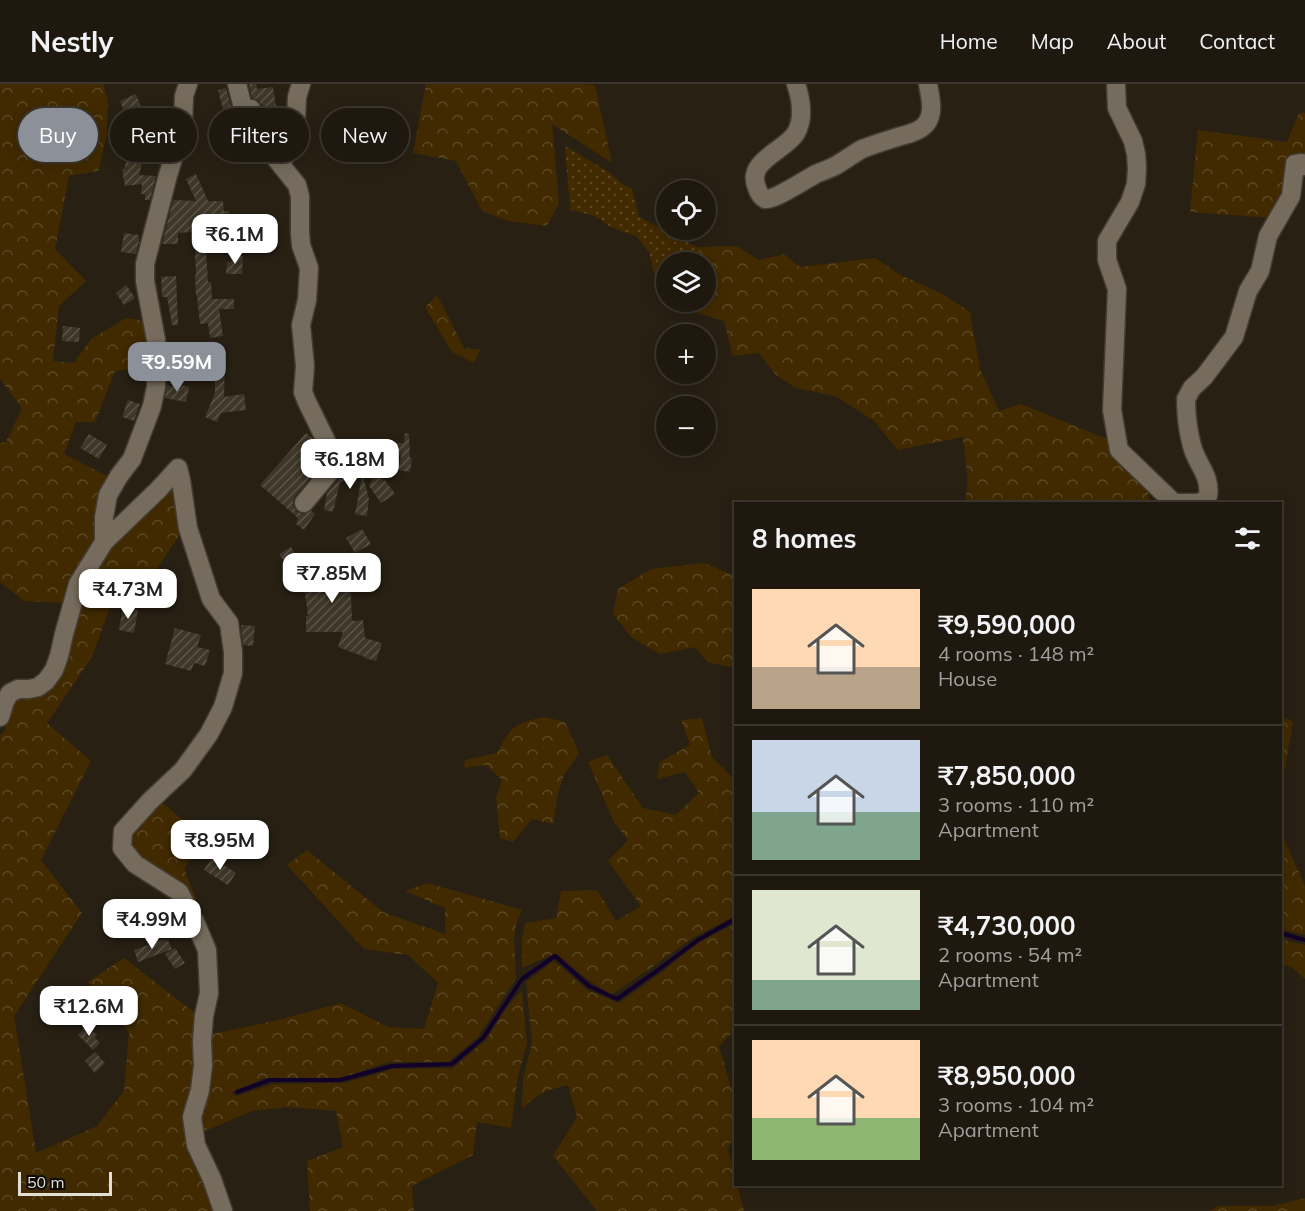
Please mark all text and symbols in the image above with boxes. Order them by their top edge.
text: Nestly [30,24,114,59]
text: Home [940,28,998,54]
text: Map [1031,28,1074,54]
text: About [1107,28,1166,54]
text: Contact [1199,28,1275,54]
chip: Buy [18,108,98,162]
chip: Rent [110,108,197,162]
chip: Filters [209,108,309,162]
chip: New [321,108,409,162]
map controls [656,180,716,456]
button: locate [656,180,716,240]
pin: ₹6.1M [193,214,277,265]
text: ₹6.1M [206,221,264,246]
button: layers [656,252,716,312]
button: + [656,324,716,384]
pin: ₹9.59M [128,342,226,393]
text: ₹9.59M [142,349,212,374]
button: − [656,396,716,456]
pin: ₹6.18M [301,439,399,490]
text: ₹6.18M [315,446,385,471]
text: 8 homes [752,522,856,555]
icon: filters [1231,522,1264,555]
pin: ₹7.85M [283,553,381,604]
text: ₹7.85M [297,560,367,585]
pin: ₹4.73M [79,569,177,620]
text: ₹4.73M [93,576,163,601]
text: ₹9,590,000 [938,608,1076,641]
icon: home [800,613,872,685]
text: 4 rooms · 148 m² [938,641,1094,666]
text: House [938,666,997,691]
text: ₹7,850,000 [938,759,1076,792]
icon: home [800,764,872,836]
text: 3 rooms · 110 m² [938,792,1094,817]
text: Apartment [938,817,1039,842]
pin: ₹8.95M [171,820,269,871]
text: ₹8.95M [185,827,255,852]
pin: ₹4.99M [103,899,201,950]
text: ₹4.99M [117,906,187,931]
text: ₹4,730,000 [938,909,1076,942]
icon: home [800,914,872,986]
text: 2 rooms · 54 m² [938,942,1082,967]
text: Apartment [938,967,1039,992]
pin: ₹12.6M [40,986,138,1037]
text: ₹12.6M [54,993,124,1018]
text: ₹8,950,000 [938,1059,1076,1092]
icon: home [800,1064,872,1136]
text: 3 rooms · 104 m² [938,1092,1094,1117]
text: Apartment [938,1117,1039,1142]
scale bar [18,1169,112,1196]
text: 50 m [27,1172,64,1192]

